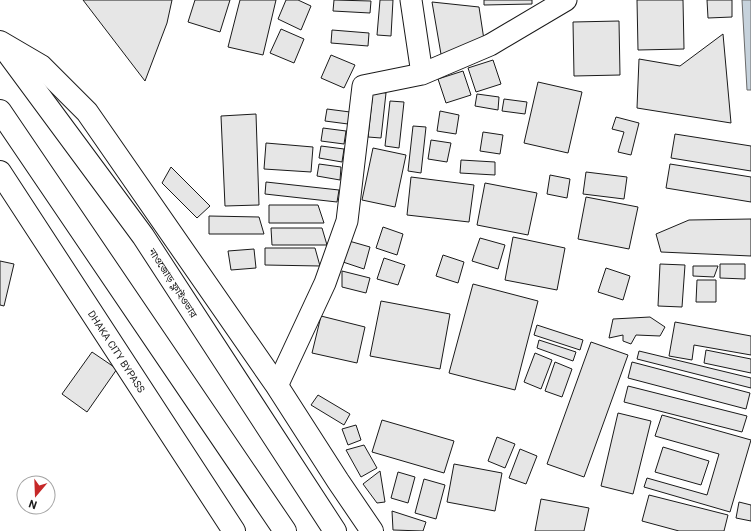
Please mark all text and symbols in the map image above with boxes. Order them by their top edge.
street label: নাওজোড় ফ্লাইওভার [146,246,200,321]
street label: DHAKA CITY BYPASS [86,308,148,394]
north arrow [16,475,56,515]
text: N [27,496,39,511]

